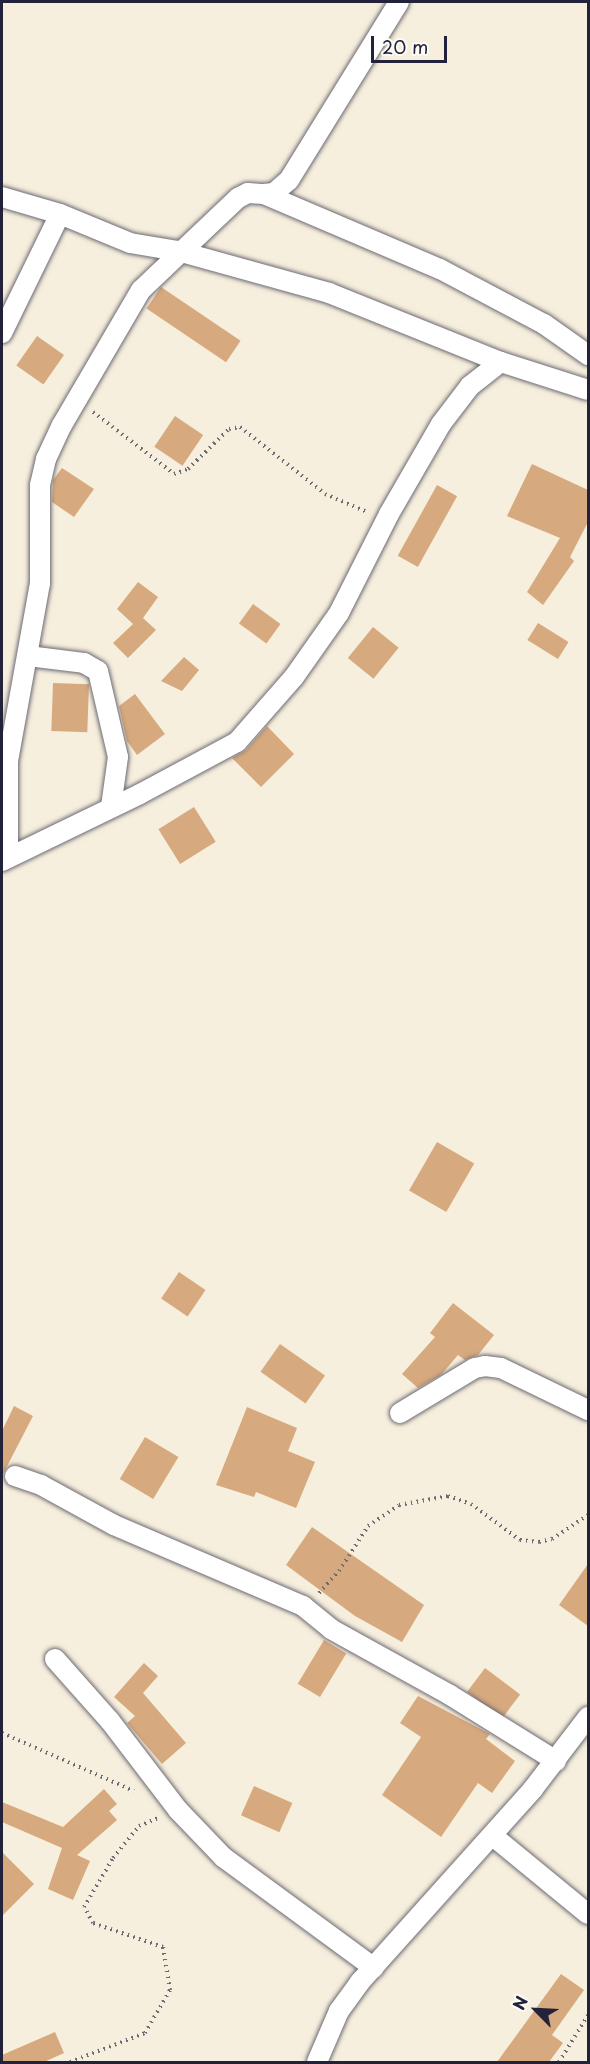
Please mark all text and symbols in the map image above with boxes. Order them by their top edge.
scale bar [374,24,450,62]
text: 20 m [382,33,428,60]
north arrow [506,1980,566,2040]
text: N [506,1992,533,2013]

